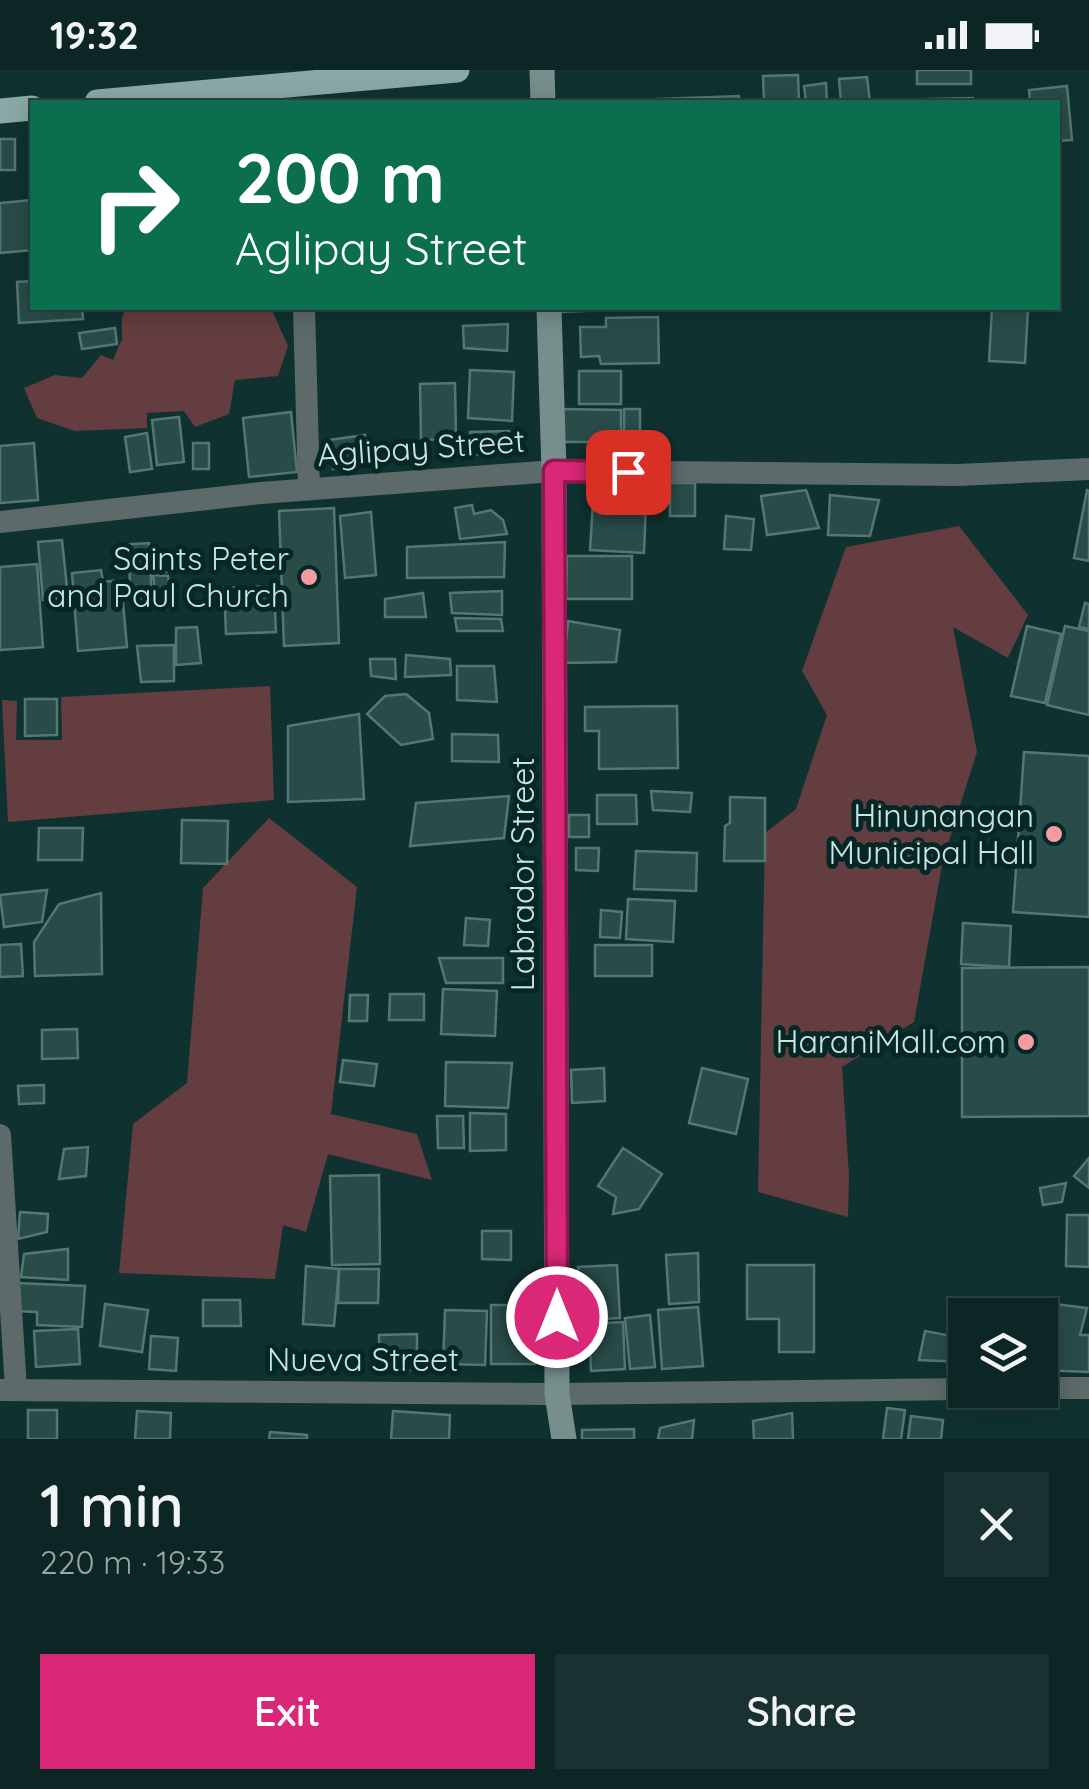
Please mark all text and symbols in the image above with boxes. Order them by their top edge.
text: 19:32 [50,11,139,59]
text: 200 m [235,133,445,221]
icon: right [70,140,200,270]
text: Aglipay Street [235,220,528,276]
street label: Aglipay Street [316,420,526,474]
pin [586,430,671,515]
icon: arrive [601,445,656,500]
place label: Saints Peter and Paul Church [47,538,289,615]
marker: Saints Peter and Paul Church [298,566,320,588]
street label: Labrador Street [502,757,542,991]
place label: Hinunangan Municipal Hall [829,795,1034,872]
marker: Hinunangan Municipal Hall [1043,823,1065,845]
place label: HaraniMall.com [775,1021,1006,1061]
marker: HaraniMall.com [1015,1031,1037,1053]
position arrow [505,1265,609,1369]
map controls [948,1298,1058,1408]
button: layers [948,1298,1058,1408]
street label: Nueva Street [267,1339,459,1379]
text: 1 min [40,1467,184,1542]
button: close [944,1472,1049,1577]
text: 220 m · 19:33 [40,1542,225,1582]
button: Exit [40,1654,535,1769]
button: Share [555,1654,1049,1769]

